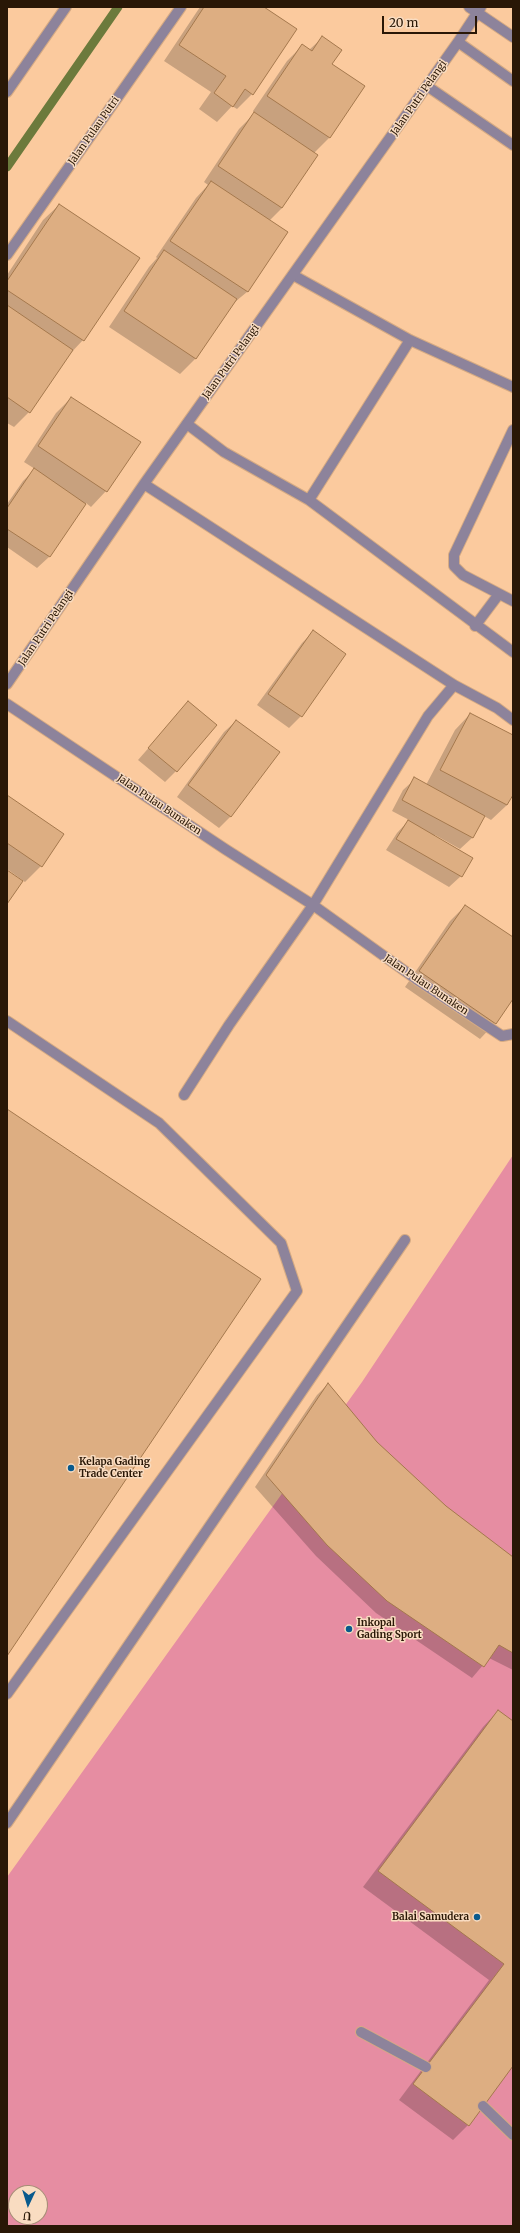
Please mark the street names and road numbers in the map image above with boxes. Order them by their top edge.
street label: Jalan Putri Pelangi [389,58,449,138]
street label: Jalan Pulau Putri [66,95,122,167]
street label: Jalan Putri Pelangi [200,323,262,401]
street label: Jalan Putri Pelangi [16,588,76,668]
street label: Jalan Pulau Bunaken [115,772,203,838]
street label: Jalan Pulau Bunaken [382,952,470,1018]

